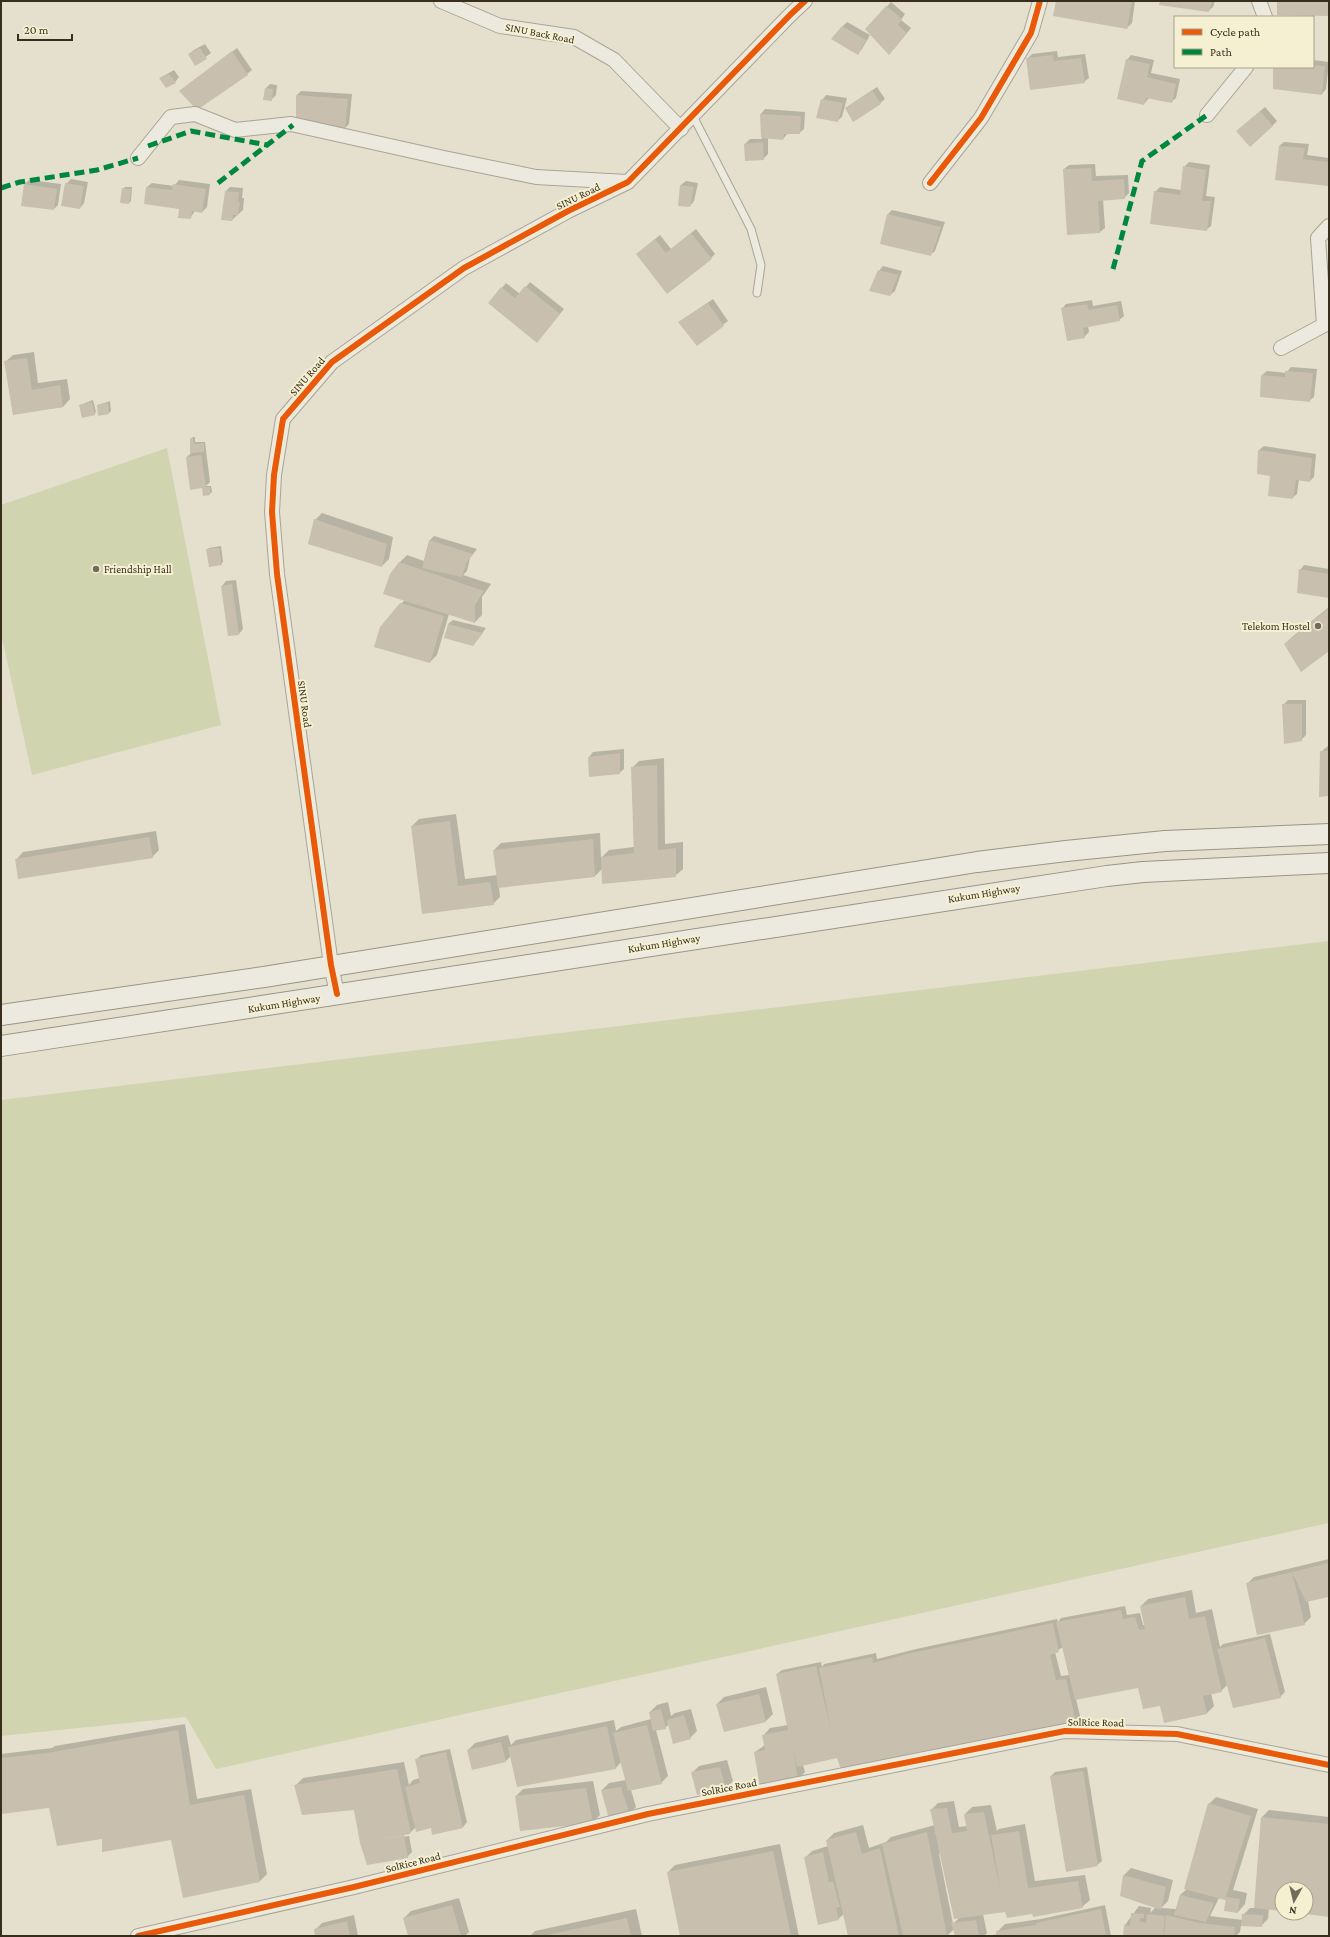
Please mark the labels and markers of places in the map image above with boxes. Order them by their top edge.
place label: Friendship Hall [104,563,172,576]
marker: Friendship Hall [91,564,101,574]
place label: Telekom Hostel [1242,620,1310,632]
marker: Telekom Hostel [1313,621,1323,631]

